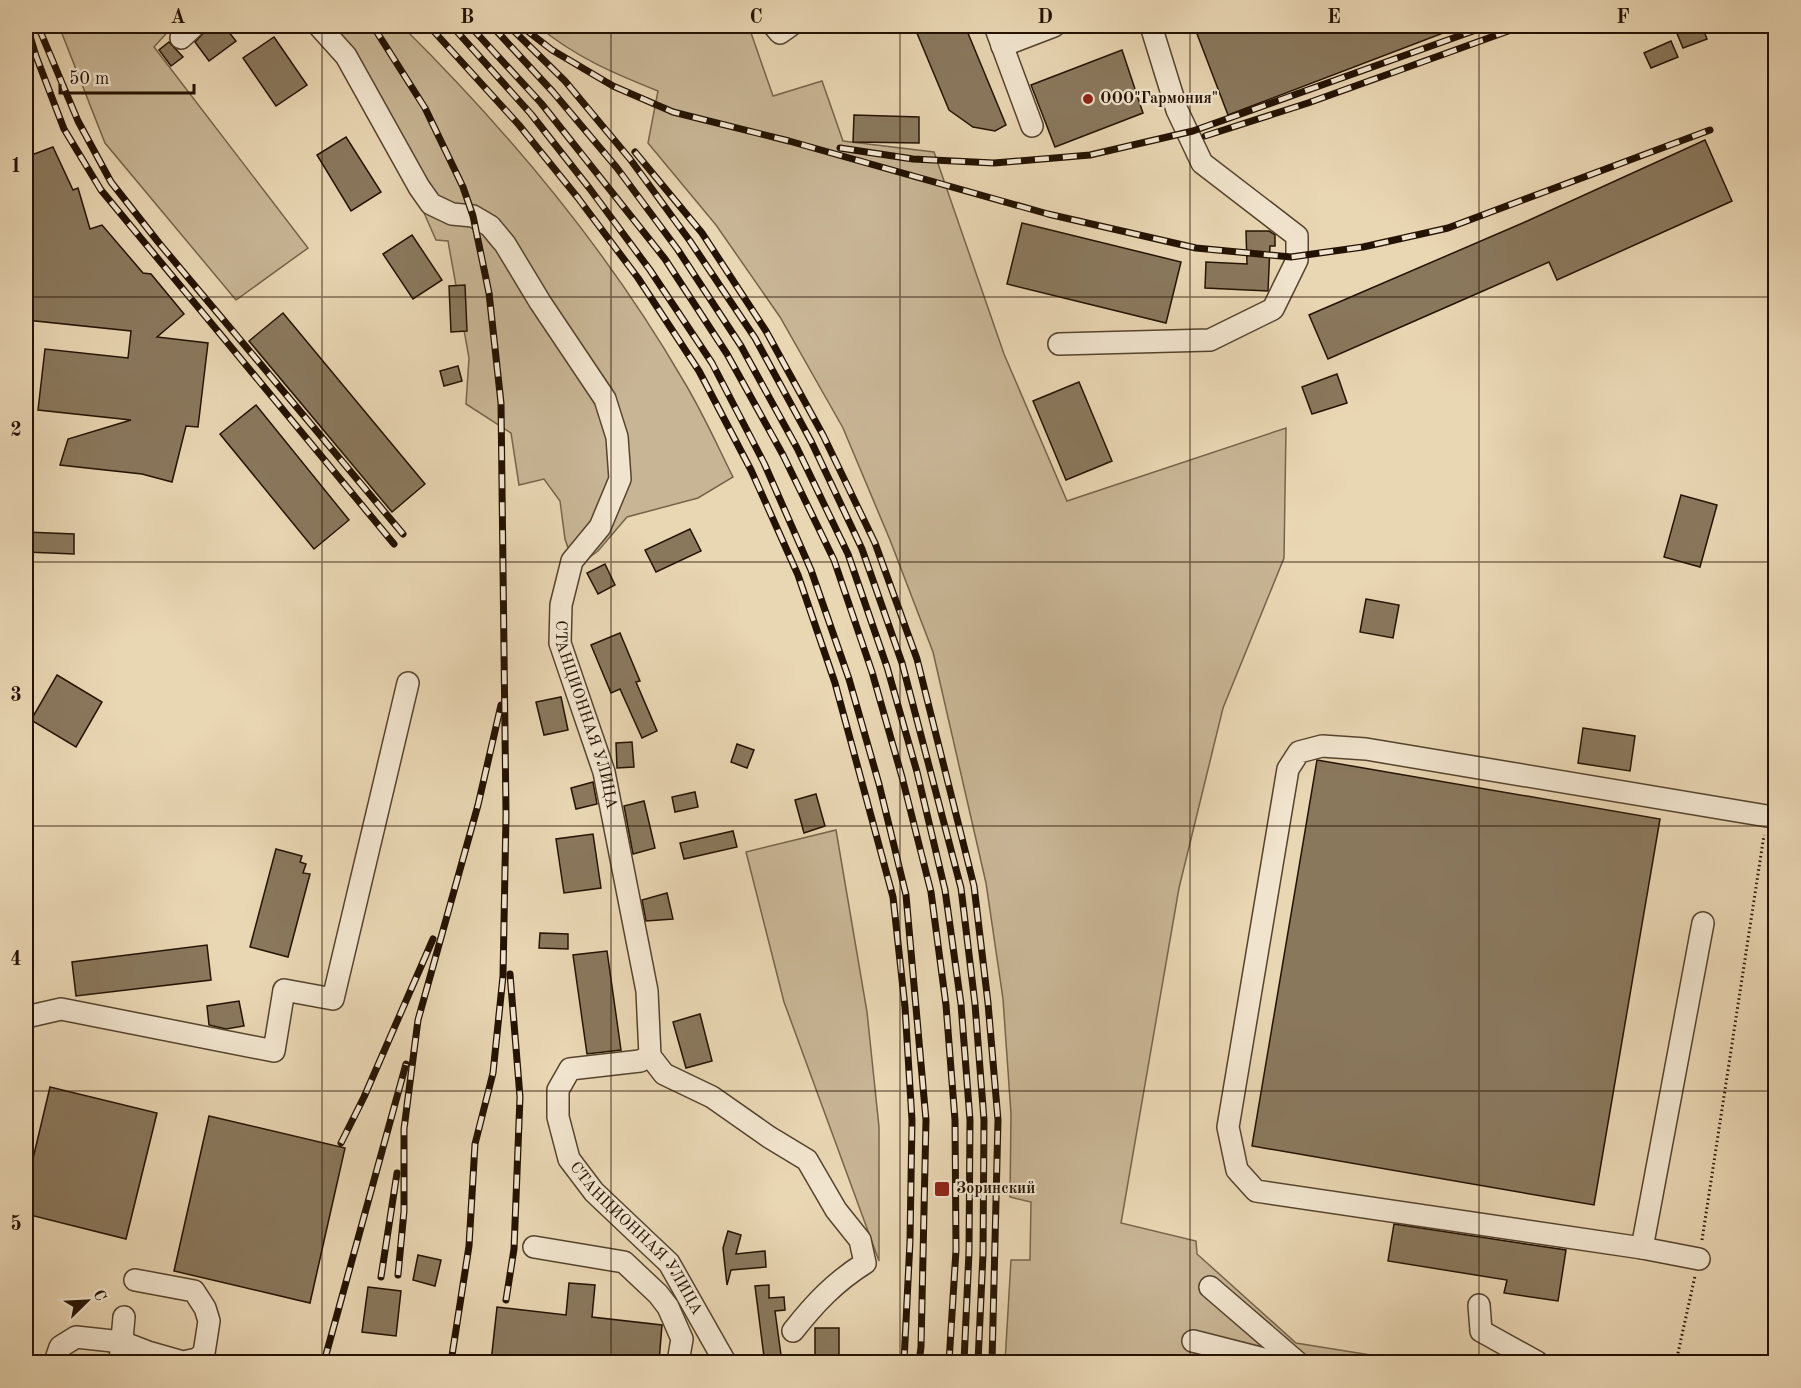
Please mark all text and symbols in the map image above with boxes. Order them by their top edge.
text: A [170,8,186,28]
text: B [460,8,474,28]
text: C [749,8,763,28]
text: D [1037,8,1053,28]
text: E [1327,8,1341,28]
text: F [1616,8,1630,28]
scale bar [60,57,194,95]
text: 50 m [69,70,109,88]
place label: ООО"Гармония" [1100,91,1218,107]
marker: ООО"Гармония" [1081,92,1095,106]
text: 1 [10,157,22,177]
text: 2 [10,421,22,441]
street label: СТАНЦИОННАЯ УЛИЦА [552,620,619,810]
text: 3 [10,686,22,706]
text: 4 [10,950,22,970]
street label: СТАНЦИОННАЯ УЛИЦА [566,1159,705,1318]
marker: Зоринский [933,1180,951,1198]
place label: Зоринский [956,1181,1035,1197]
text: 5 [10,1214,22,1235]
north arrow [57,1271,117,1331]
text: С [89,1288,108,1304]

